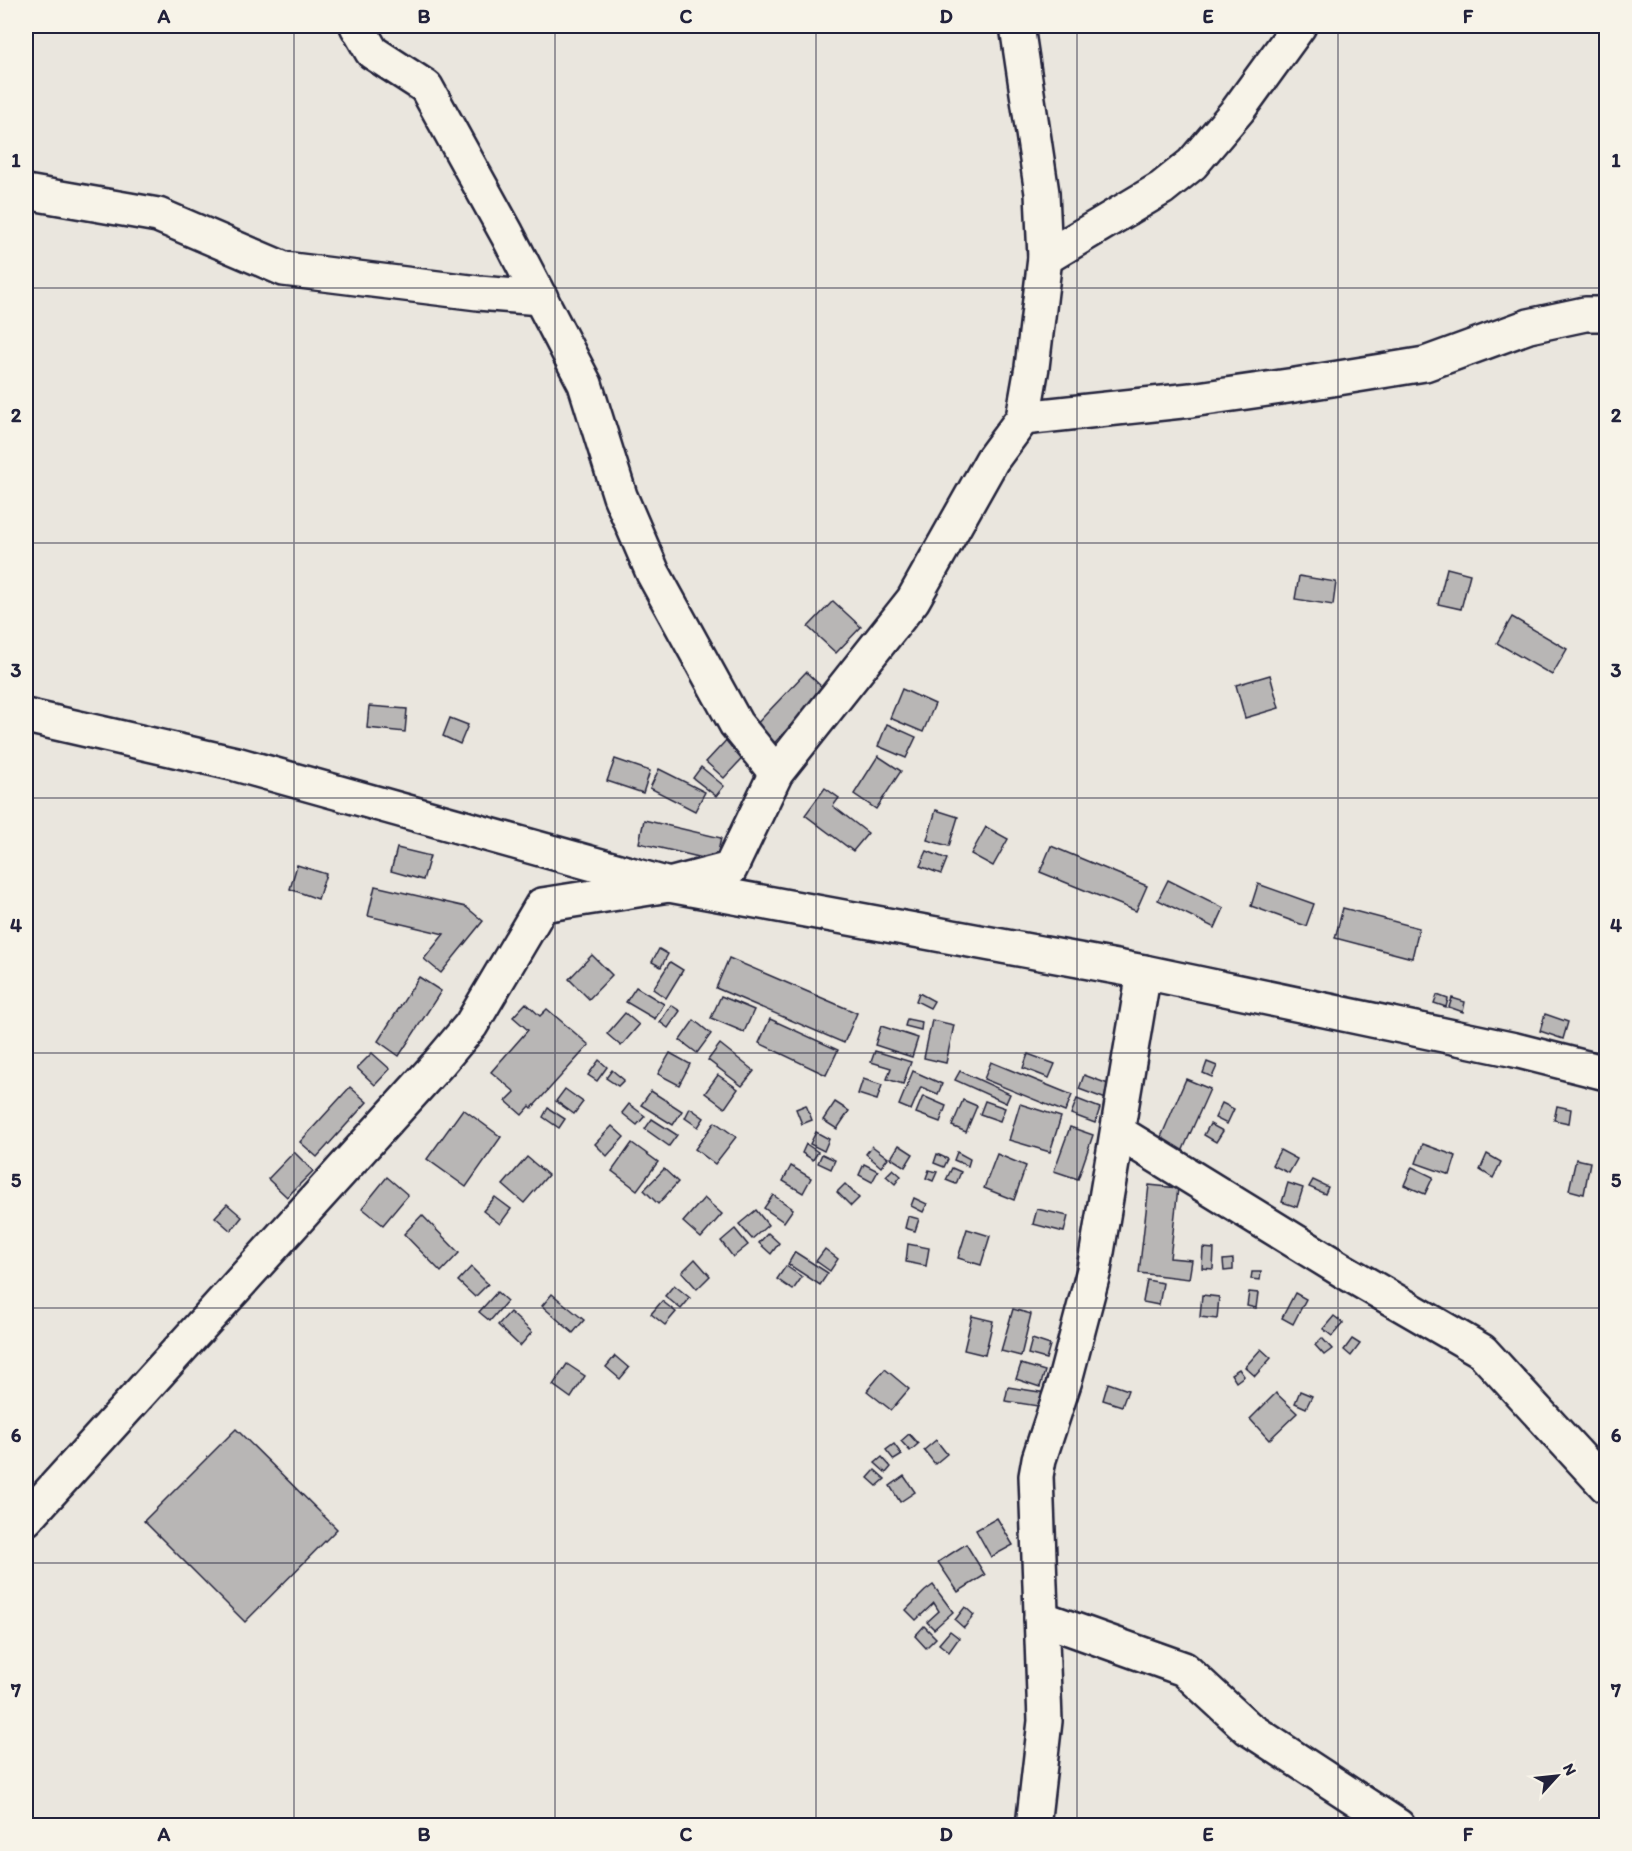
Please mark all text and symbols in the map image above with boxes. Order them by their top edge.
text: A [157,4,171,28]
text: B [418,4,431,28]
text: C [680,4,693,28]
text: D [939,4,953,28]
text: E [1202,4,1214,28]
text: F [1463,4,1474,28]
text: 1 [11,148,21,172]
text: 1 [1611,148,1621,172]
text: 2 [11,403,22,427]
text: 2 [1611,403,1622,427]
text: 3 [11,658,22,682]
text: 3 [1611,658,1622,682]
text: 4 [10,913,22,937]
text: 4 [1610,913,1622,937]
text: 5 [11,1168,22,1192]
text: 5 [1611,1168,1622,1192]
text: 6 [11,1423,22,1447]
text: 6 [1611,1423,1622,1447]
text: 7 [10,1678,21,1702]
text: 7 [1610,1678,1621,1702]
north arrow [1527,1746,1587,1806]
text: N [1559,1760,1581,1779]
text: A [157,1822,171,1846]
text: B [418,1822,431,1846]
text: C [680,1822,693,1846]
text: D [939,1822,953,1846]
text: E [1202,1822,1214,1846]
text: F [1463,1822,1474,1846]

